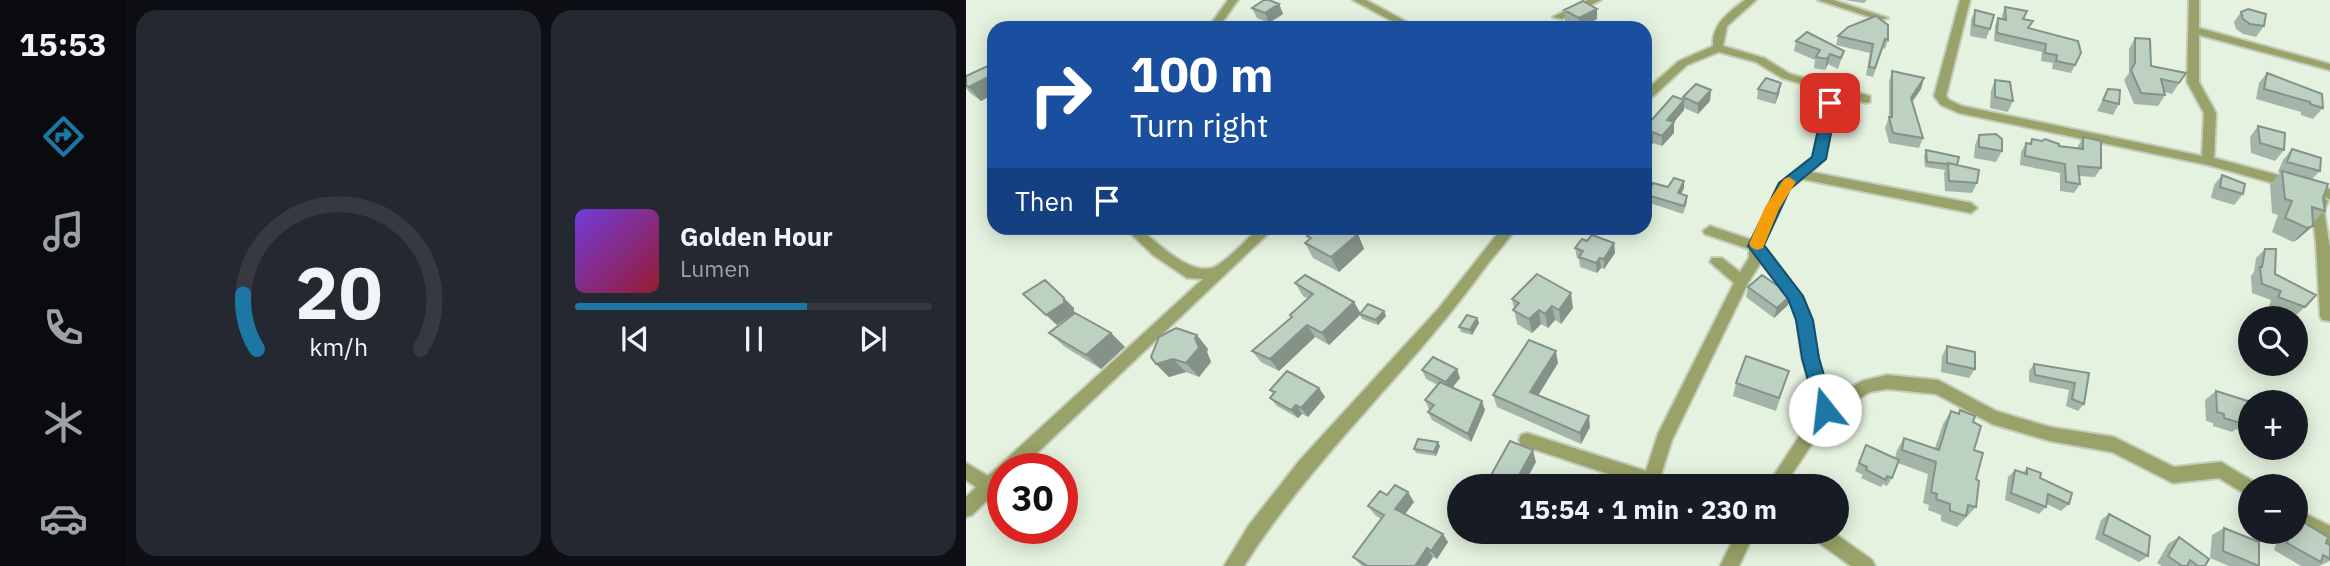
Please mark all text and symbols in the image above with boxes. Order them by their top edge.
text: 15:53 [19,23,107,65]
text: 100 m [1130,42,1274,105]
icon: right [1015,49,1106,140]
pin [1800,73,1860,133]
icon: arrive [1811,84,1849,122]
text: Turn right [1130,104,1268,146]
icon: directions [39,112,88,161]
icon: arrive [1088,182,1126,220]
text: Then [1015,184,1074,218]
icon: music [39,207,88,256]
text: Golden Hour [680,219,833,253]
text: 20 [295,244,382,339]
text: Lumen [680,253,750,283]
icon: phone [39,303,88,352]
map controls [2238,306,2308,544]
button: search [2238,306,2308,376]
icon: previous [616,320,654,358]
icon: pause [735,320,773,358]
icon: next [854,320,892,358]
text: km/h [309,330,368,363]
position arrow [1788,373,1862,447]
button: + [2238,390,2308,460]
icon: climate [39,398,88,447]
speed limit sign: 30 [987,453,1078,544]
button: − [2238,474,2308,544]
text: 15:54 · 1 min · 230 m [1519,492,1777,526]
icon: car [39,494,88,543]

